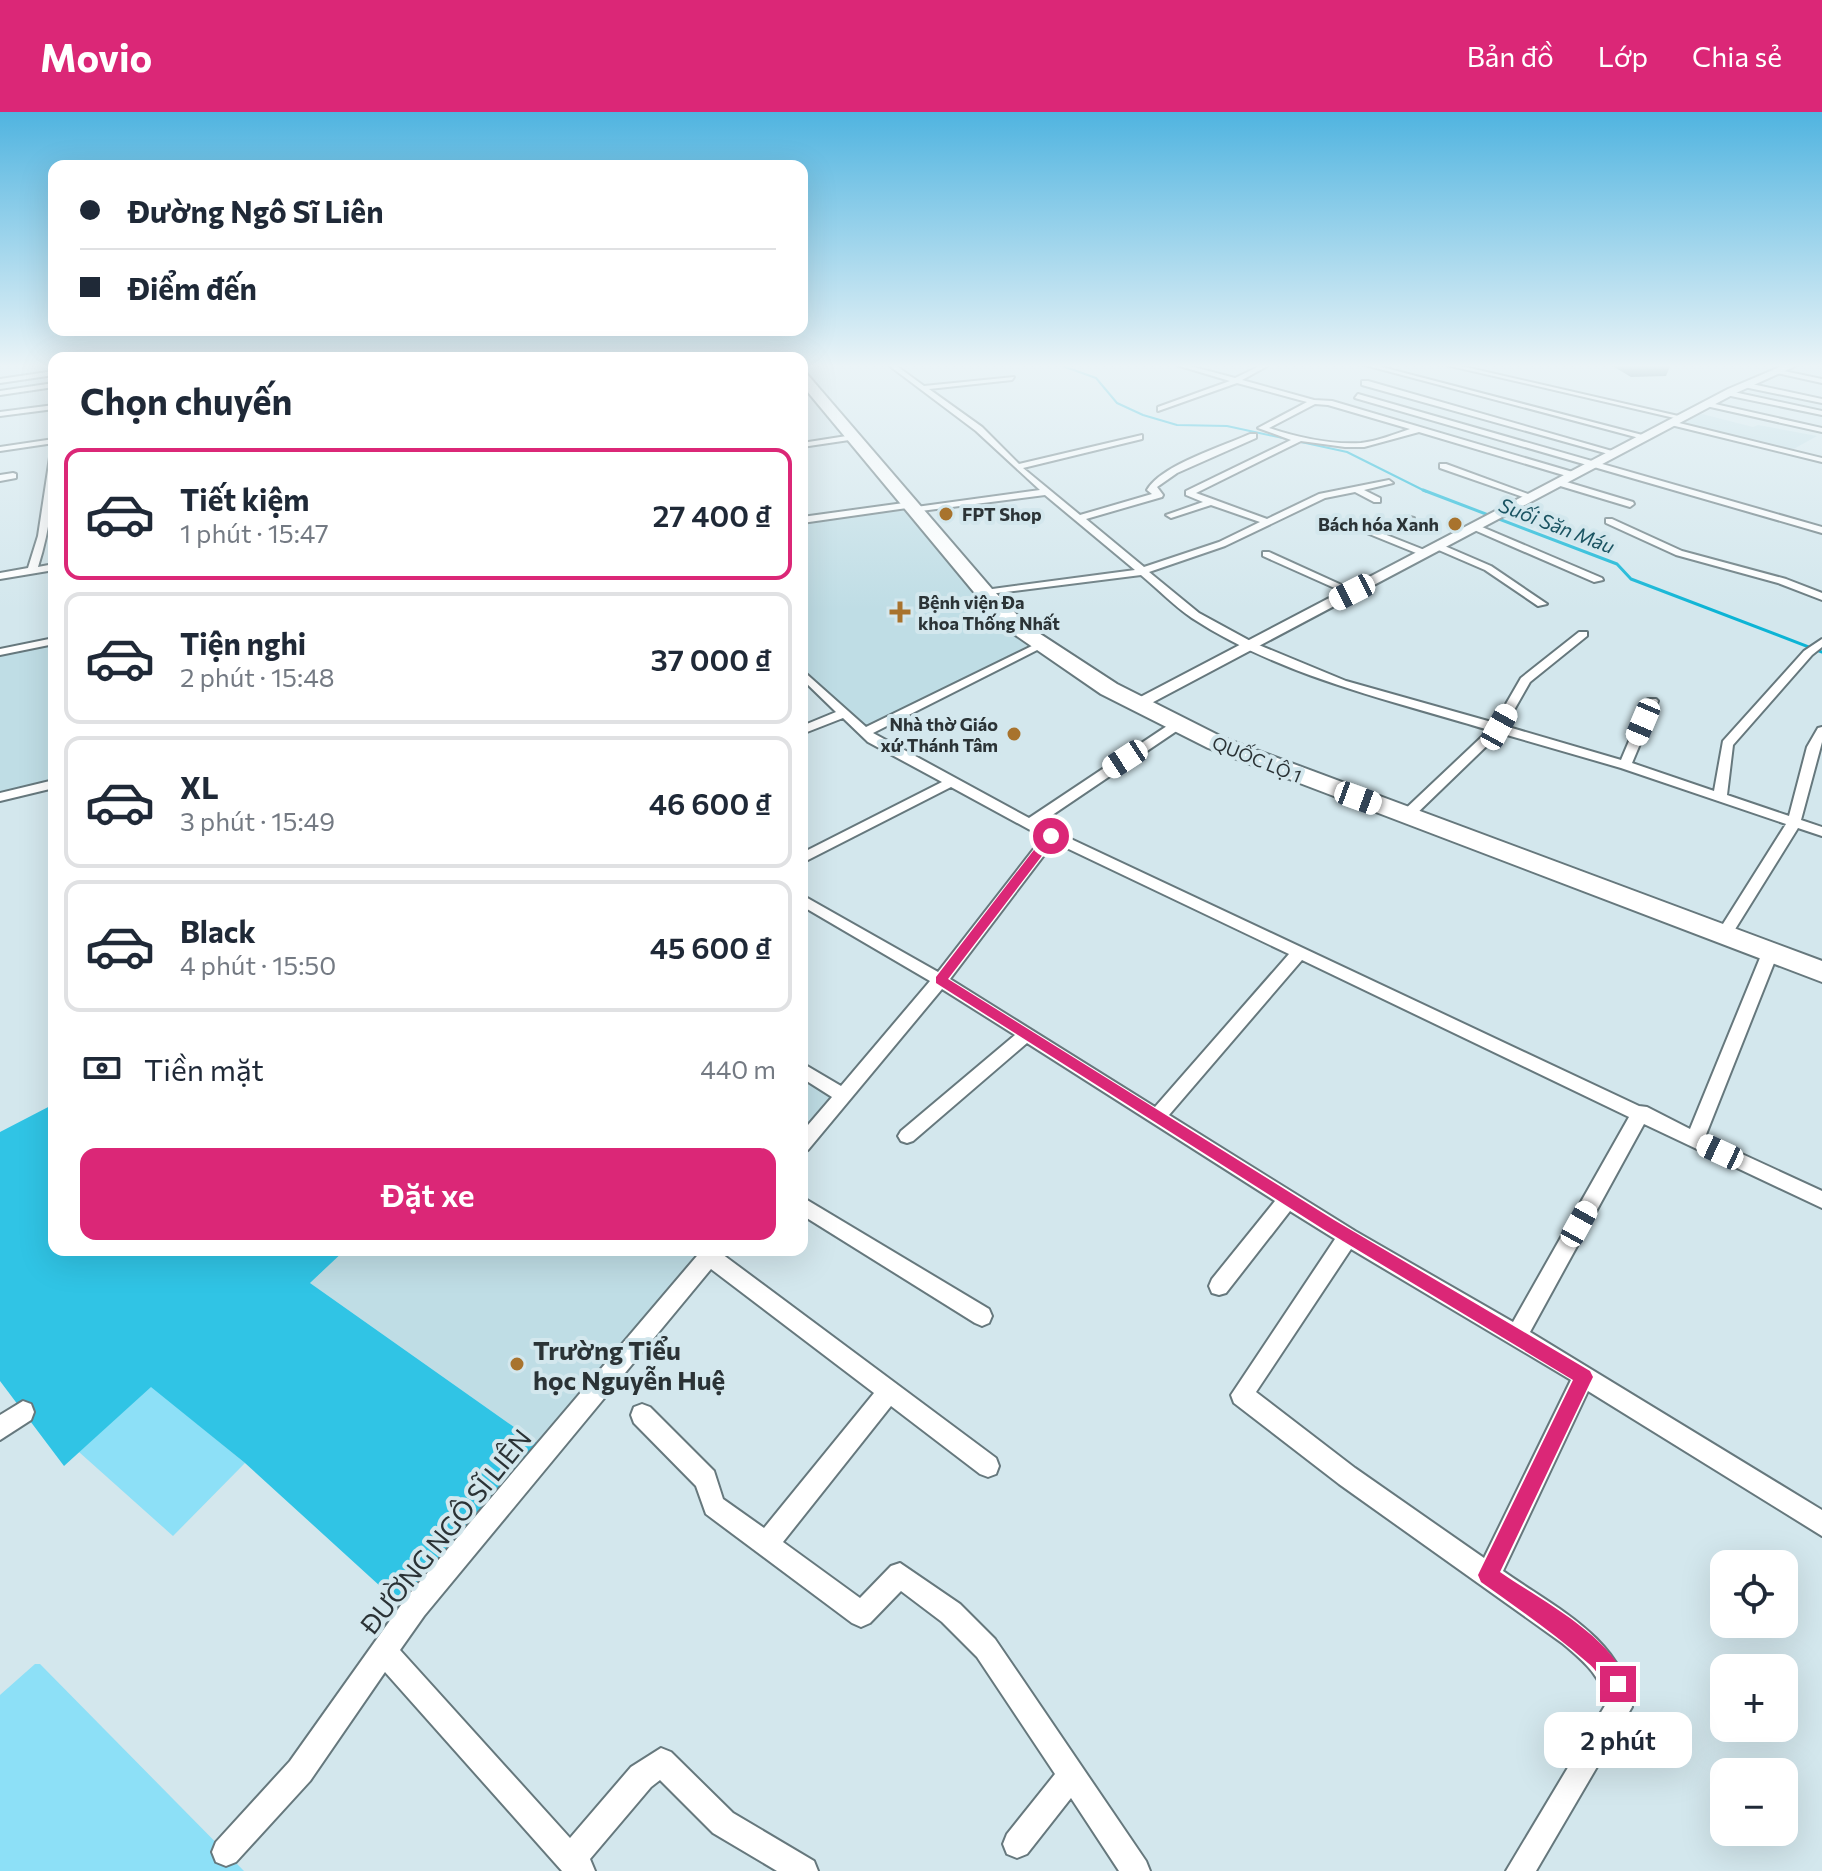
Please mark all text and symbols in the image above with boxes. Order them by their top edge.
text: Movio [40,33,152,80]
text: Bản đồ [1467,39,1554,73]
text: Lớp [1598,39,1648,73]
text: Chia sẻ [1692,39,1782,73]
text: Đường Ngô Sĩ Liên [128,192,384,229]
text: Điểm đến [128,269,257,306]
text: Chọn chuyến [80,378,292,422]
icon: car [84,478,156,550]
text: Tiết kiệm [180,480,309,517]
water label: Suối Săn Máu [1496,492,1618,558]
text: 27 400 ₫ [653,496,772,533]
place label: FPT Shop [962,503,1042,525]
marker: FPT Shop [937,505,955,523]
place label: Bách hóa Xanh [1318,513,1439,535]
marker: Bách hóa Xanh [1446,515,1464,533]
text: 1 phút · 15:47 [180,517,329,548]
car [1325,570,1379,614]
place label: Bệnh viện Đa khoa Thống Nhất [918,591,1060,634]
marker: Bệnh viện Đa khoa Thống Nhất [889,601,911,623]
icon: car [84,622,156,694]
text: Tiện nghi [180,624,306,661]
text: 37 000 ₫ [651,640,772,677]
text: 2 phút · 15:48 [180,661,335,692]
car [1623,695,1663,749]
car [1477,700,1521,754]
place label: Nhà thờ Giáo xứ Thánh Tâm [881,713,998,756]
marker: Nhà thờ Giáo xứ Thánh Tâm [1005,725,1023,743]
street label: QUỐC LỘ 1 [1209,729,1306,787]
car [1098,736,1152,782]
icon: car [84,766,156,838]
text: XL [180,768,219,805]
car [1331,779,1385,817]
text: 46 600 ₫ [649,784,772,821]
text: 3 phút · 15:49 [180,805,335,836]
route start [1033,818,1069,854]
icon: car [84,910,156,982]
text: Black [180,912,256,949]
text: 45 600 ₫ [650,928,772,965]
text: 4 phút · 15:50 [180,949,336,980]
icon: cash [80,1046,124,1090]
text: Tiền mặt [144,1050,264,1087]
text: 440 m [700,1053,776,1084]
car [1693,1131,1747,1173]
button: Đặt xe [80,1148,776,1240]
car [1557,1197,1601,1251]
place label: Trường Tiểu học Nguyễn Huệ [533,1334,725,1396]
marker: Trường Tiểu học Nguyễn Huệ [508,1355,526,1373]
street label: ĐƯỜNG NGÔ SĨ LIÊN [352,1423,537,1640]
map controls [1710,1550,1798,1846]
button: locate [1710,1550,1798,1638]
button: + [1710,1654,1798,1742]
route end [1600,1666,1636,1702]
callout: 2 phút [1544,1712,1692,1768]
text: 2 phút [1580,1724,1656,1755]
button: − [1710,1758,1798,1846]

